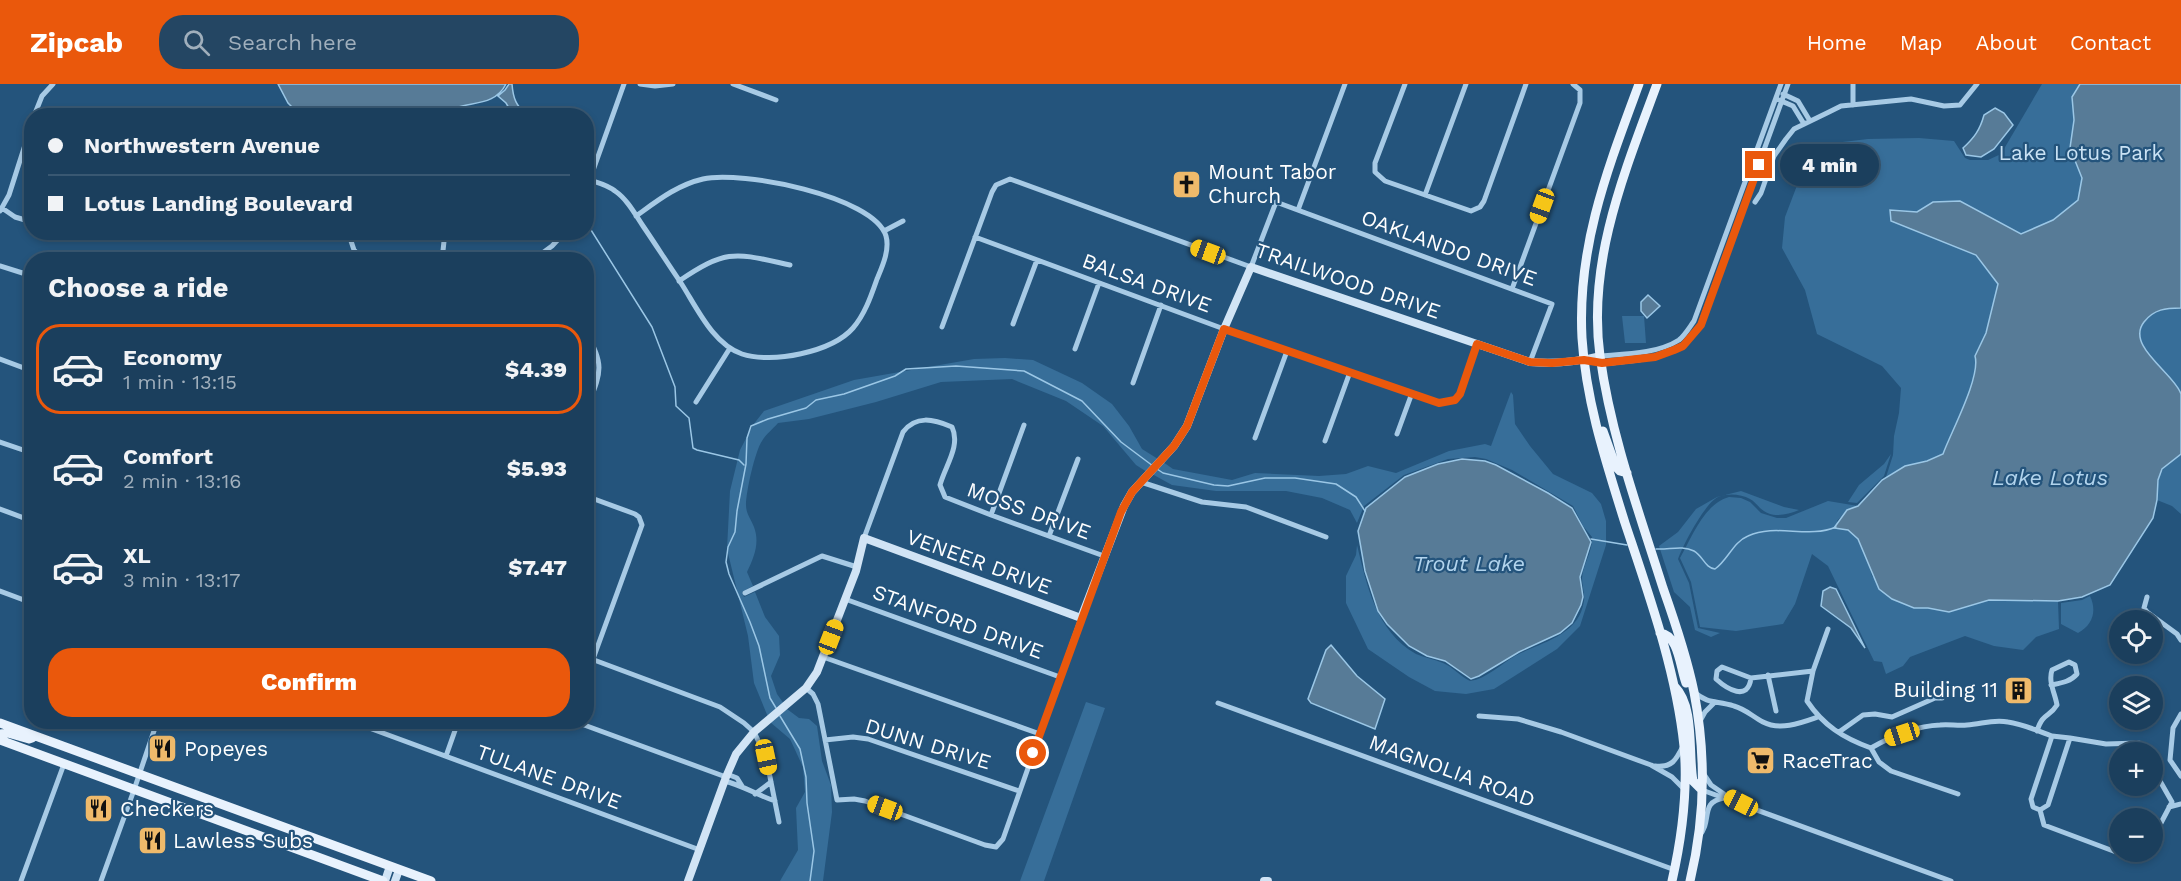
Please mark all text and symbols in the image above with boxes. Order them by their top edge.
search box [159,15,579,69]
text: Zipcab [30,26,123,59]
icon: search [180,26,213,59]
text: Search here [228,30,357,55]
text: Home [1807,30,1867,55]
text: Map [1900,30,1943,55]
text: About [1976,30,2037,55]
text: Contact [2070,30,2151,55]
text: Northwestern Avenue [84,133,320,158]
park label: Lake Lotus Park [1998,140,2164,165]
callout: 4 min [1780,144,1879,186]
route end [1745,151,1772,178]
text: 4 min [1802,153,1857,177]
place label: Mount Tabor Church [1208,159,1337,208]
church icon: Mount Tabor Church [1171,168,1203,200]
car [1527,186,1557,226]
text: Lotus Landing Boulevard [84,191,353,216]
street label: OAKLANDO DRIVE [1358,204,1540,291]
car [1188,237,1228,267]
street label: TRAILWOOD DRIVE [1252,237,1444,324]
street label: BALSA DRIVE [1079,248,1215,317]
text: Choose a ride [48,272,228,304]
icon: car [51,342,105,396]
text: Economy [123,345,222,370]
text: $4.39 [505,357,567,382]
text: 1 min · 13:15 [123,370,237,394]
icon: car [51,441,105,495]
text: Comfort [123,444,213,469]
text: $5.93 [507,456,567,481]
water label: Lake Lotus [1992,465,2108,490]
text: 2 min · 13:16 [123,469,241,493]
street label: MOSS DRIVE [964,477,1095,545]
street label: VENEER DRIVE [903,524,1055,599]
icon: car [51,540,105,594]
text: XL [123,543,151,568]
water label: Trout Lake [1413,551,1525,576]
text: $7.47 [508,555,567,580]
text: 3 min · 13:17 [123,568,240,592]
street label: STANFORD DRIVE [869,579,1047,664]
map controls [2109,610,2163,862]
button: locate [2109,610,2163,664]
car [816,617,846,657]
button: Confirm [48,648,570,717]
building icon: Building 11 [2003,674,2035,706]
button: layers [2109,676,2163,730]
place label: Building 11 [1893,677,1998,702]
street label: DUNN DRIVE [862,713,994,775]
car [1882,720,1922,748]
street label: MAGNOLIA ROAD [1366,729,1539,812]
restaurant icon: Popeyes [147,733,179,765]
place label: Popeyes [184,736,268,761]
car [753,738,779,776]
street label: TULANE DRIVE [473,739,625,814]
route start [1019,739,1046,766]
button: + [2109,742,2163,796]
supermarket icon: RaceTrac [1745,745,1777,777]
place label: RaceTrac [1782,748,1873,773]
car [1721,787,1761,819]
restaurant icon: Checkers [83,793,115,825]
car [865,793,905,823]
place label: Checkers [120,796,214,821]
button: − [2109,808,2163,862]
restaurant icon: Lawless Subs [136,825,168,857]
place label: Lawless Subs [173,828,313,853]

